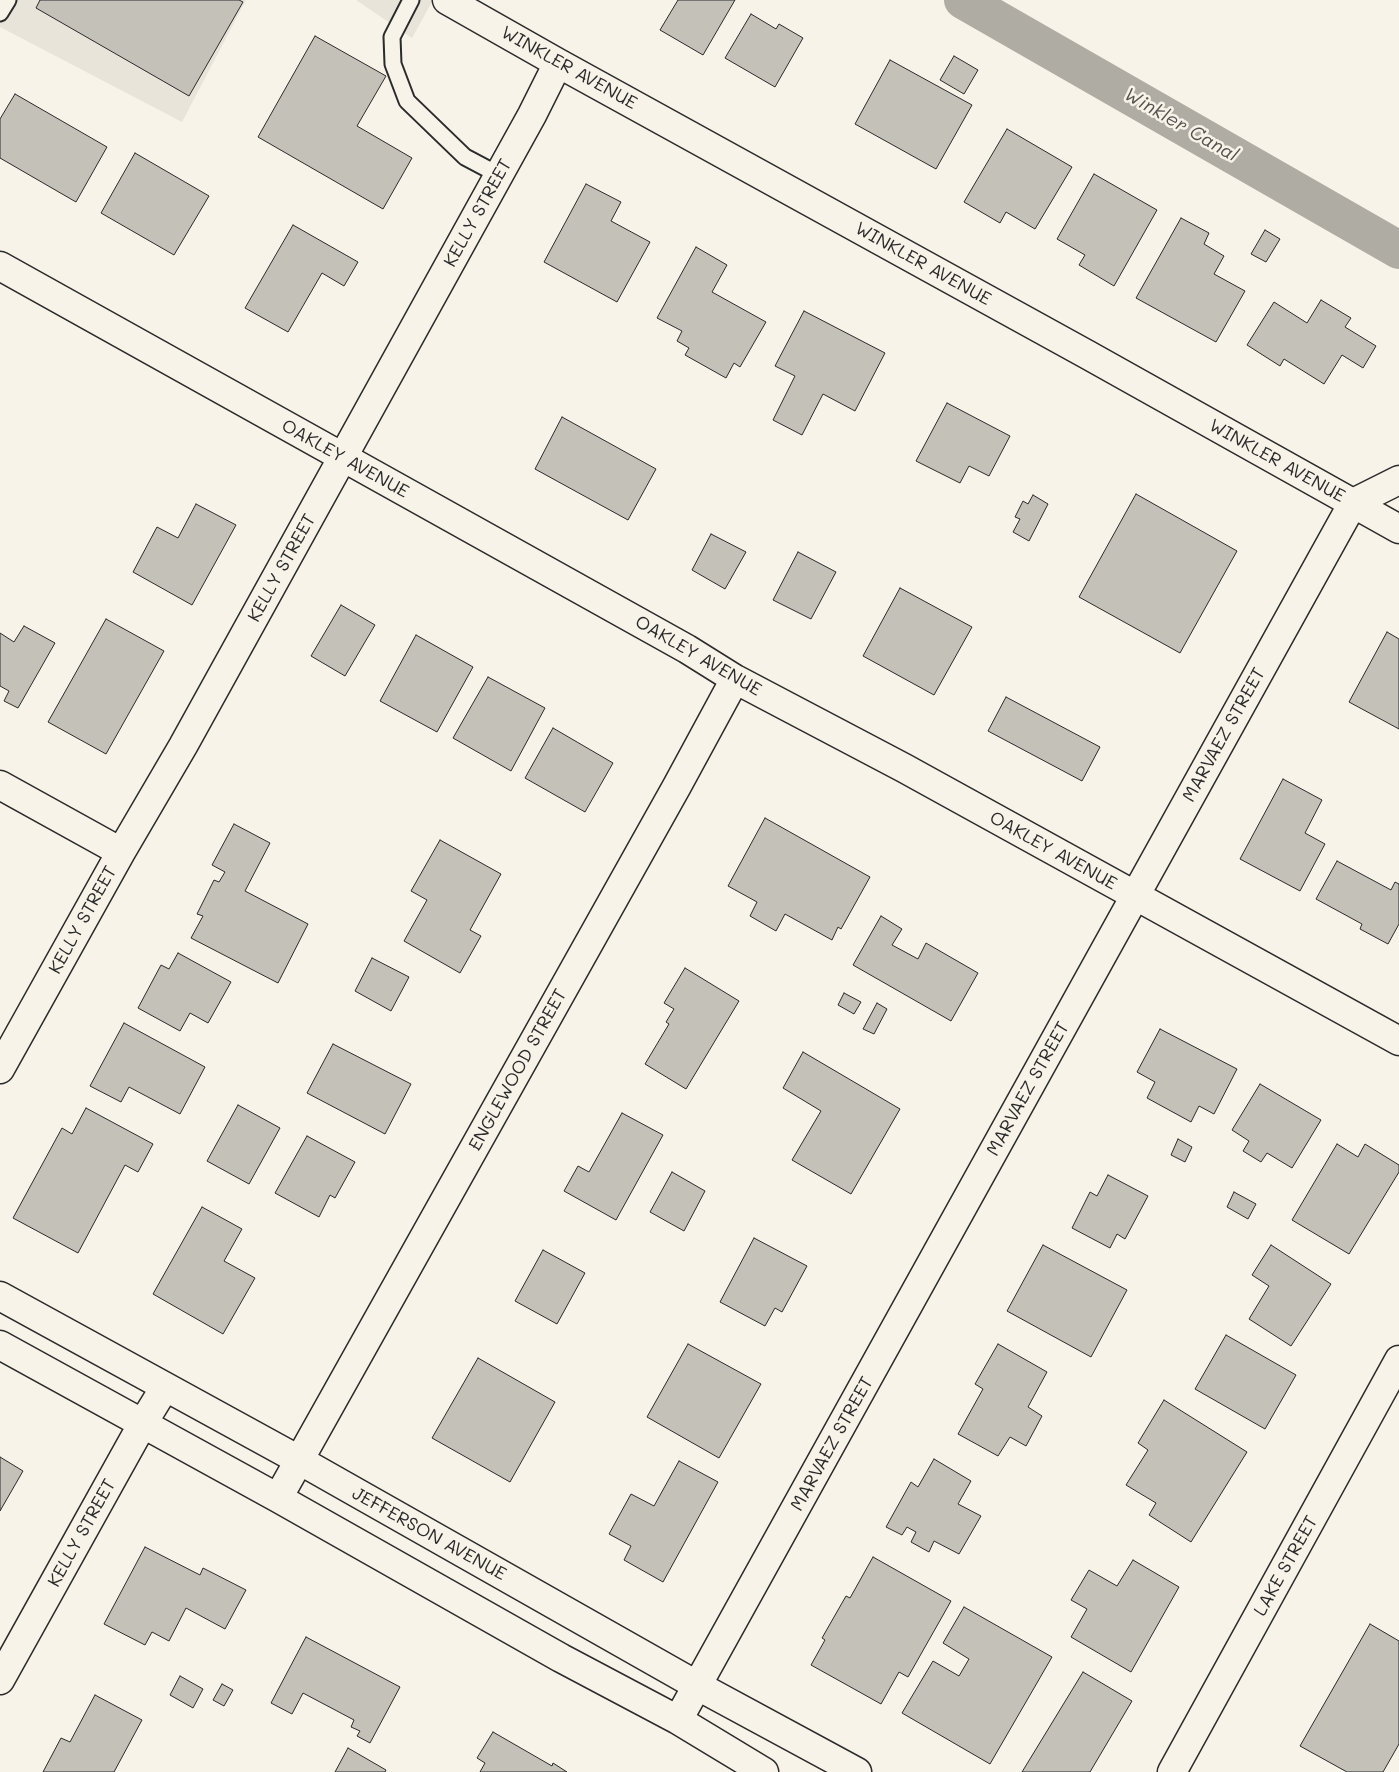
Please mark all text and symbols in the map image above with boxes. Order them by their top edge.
street label: WINKLER AVENUE [497,22,641,114]
water label: Winkler Canal [1120,83,1242,167]
street label: KELLY STREET [439,155,517,271]
street label: WINKLER AVENUE [851,218,995,310]
street label: OAKLEY AVENUE [278,415,412,503]
street label: WINKLER AVENUE [1205,415,1349,507]
street label: KELLY STREET [243,510,321,626]
street label: OAKLEY AVENUE [631,611,765,701]
street label: MARVAEZ STREET [1178,664,1270,806]
street label: OAKLEY AVENUE [986,807,1120,895]
street label: KELLY STREET [44,862,122,978]
street label: ENGLEWOOD STREET [465,985,571,1155]
street label: MARVAEZ STREET [982,1018,1074,1160]
street label: MARVAEZ STREET [786,1373,878,1515]
street label: KELLY STREET [43,1475,121,1591]
street label: JEFFERSON AVENUE [348,1483,510,1585]
street label: LAKE STREET [1250,1512,1322,1620]

